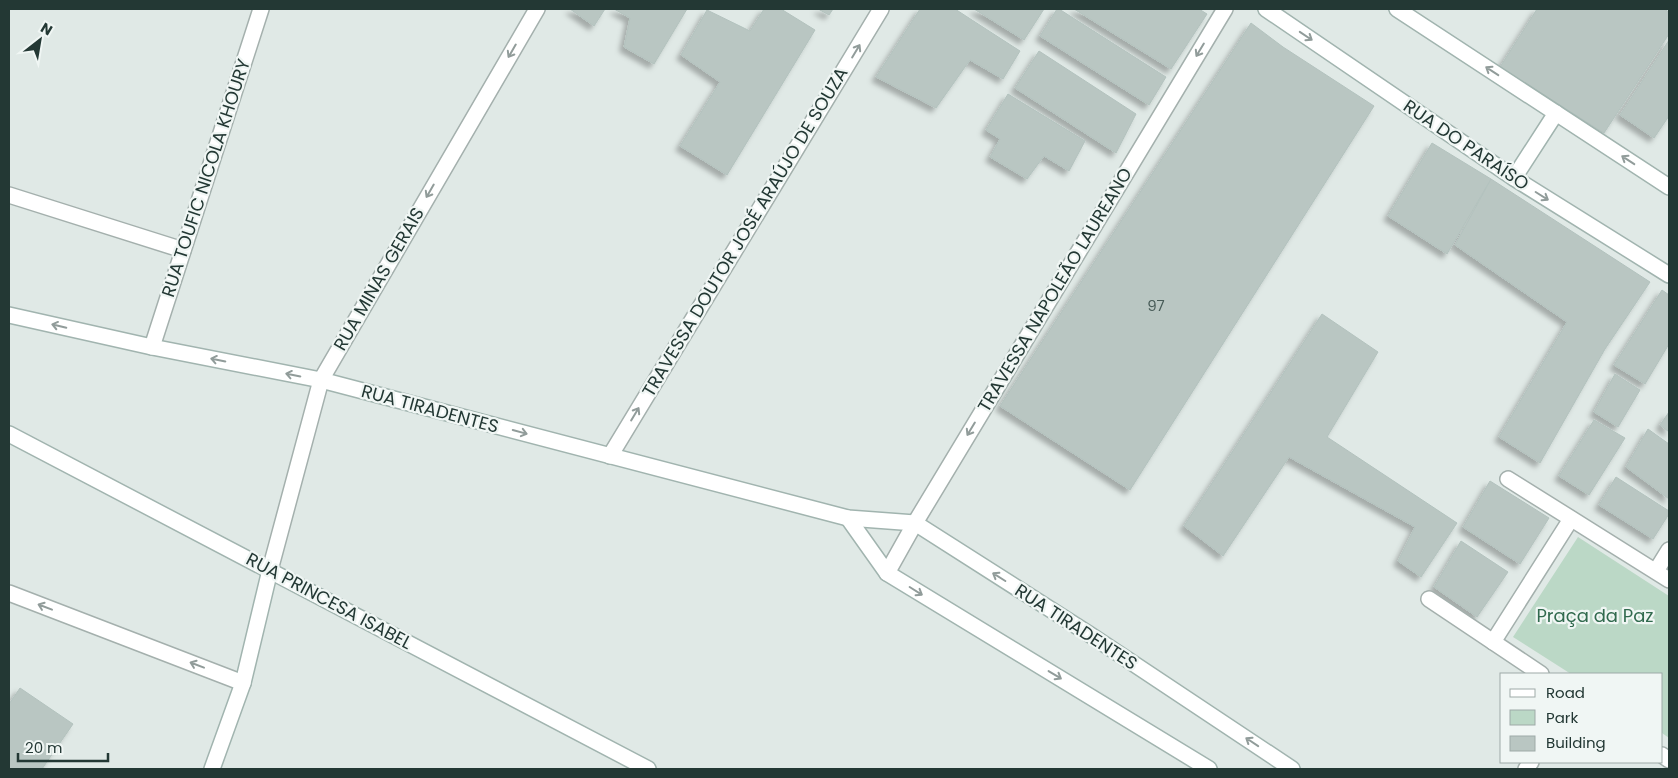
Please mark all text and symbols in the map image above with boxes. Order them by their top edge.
north arrow [15,15,65,65]
text: N [37,18,56,40]
one-way arrow [1299,31,1313,41]
one-way arrow [507,43,517,58]
one-way arrow [1194,43,1204,57]
one-way arrow [851,44,861,58]
street label: RUA TOUFIC NICOLA KHOURY [155,55,256,300]
street label: TRAVESSA DOUTOR JOSÉ ARAÚJO DE SOUZA [636,62,853,401]
one-way arrow [1486,66,1500,76]
street label: RUA DO PARAÍSO [1399,93,1534,196]
one-way arrow [1622,155,1636,165]
street label: TRAVESSA NAPOLEÃO LAUREANO [972,163,1138,417]
one-way arrow [425,184,435,198]
one-way arrow [1535,191,1549,201]
street label: RUA MINAS GERAIS [327,203,430,355]
house number: 97 [1147,295,1165,316]
one-way arrow [52,321,68,330]
one-way arrow [211,355,227,364]
one-way arrow [286,369,302,379]
street label: RUA TIRADENTES [359,378,502,439]
one-way arrow [630,408,640,422]
one-way arrow [966,422,976,436]
one-way arrow [512,428,528,438]
street label: RUA PRINCESA ISABEL [242,546,417,655]
one-way arrow [992,571,1006,581]
street label: RUA TIRADENTES [1010,578,1142,676]
one-way arrow [909,586,923,596]
one-way arrow [38,602,54,611]
park label: Praça da Paz [1536,603,1654,628]
one-way arrow [190,660,205,669]
one-way arrow [1047,671,1061,681]
legend [1500,673,1663,763]
text: Road [1546,682,1585,703]
text: Park [1546,707,1578,728]
scale bar [18,730,108,762]
text: Building [1546,732,1606,753]
text: 20 m [25,737,63,758]
one-way arrow [1245,737,1259,747]

